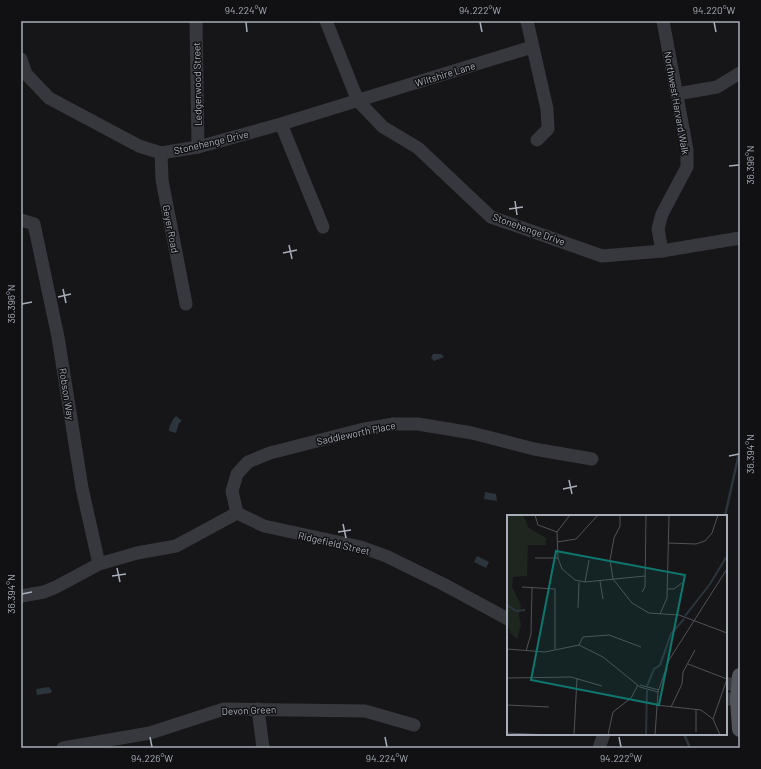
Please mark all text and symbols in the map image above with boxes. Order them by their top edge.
text: 94.224°W [225,4,267,16]
text: 94.222°W [459,4,501,16]
text: 94.220°W [693,4,735,16]
street label: Ledgerwood Street [190,42,204,126]
street label: Northwest Harvard Walk [662,50,692,156]
street label: Wiltshire Lane [413,59,477,89]
street label: Stonehenge Drive [172,128,250,156]
text: 36.396°N [744,145,756,185]
street label: Geyer Road [160,204,182,254]
street label: Stonehenge Drive [491,210,567,248]
text: 36.396°N [5,284,17,324]
street label: Robson Way [57,367,77,421]
street label: Saddleworth Place [315,419,397,447]
text: 36.394°N [744,434,756,474]
inset map [507,515,727,735]
street label: Ridgefield Street [297,529,371,557]
text: 36.394°N [5,574,17,614]
street label: Devon Green [222,703,276,717]
text: 94.226°W [131,752,173,764]
text: 94.224°W [366,752,408,764]
text: 94.222°W [600,752,642,764]

